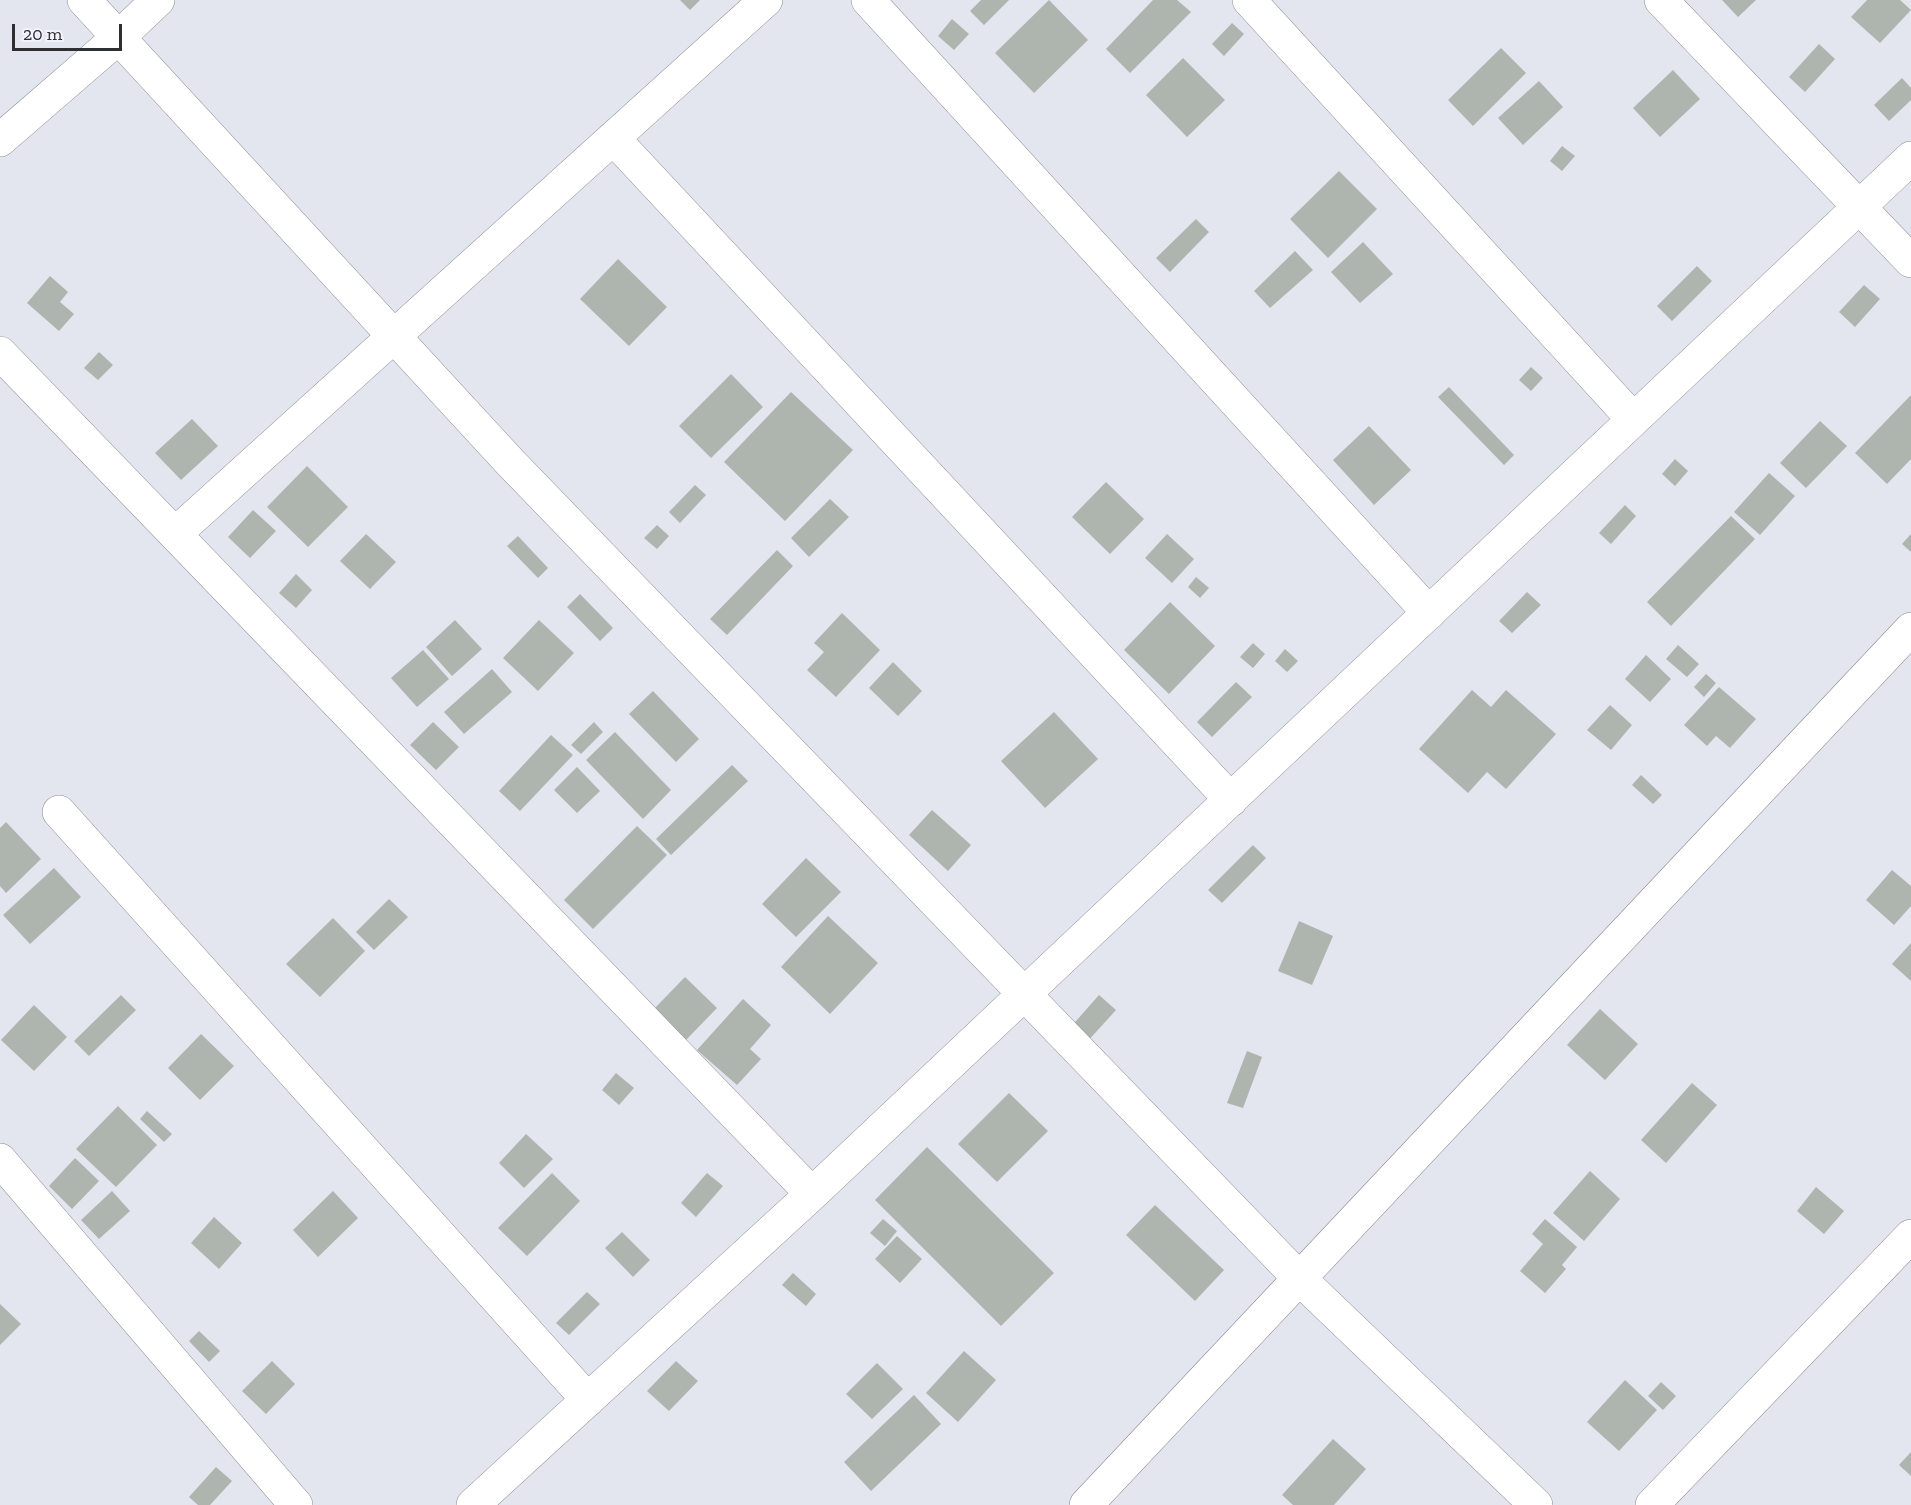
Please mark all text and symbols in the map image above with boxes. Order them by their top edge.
scale bar [15,12,124,50]
text: 20 m [23,23,62,45]

